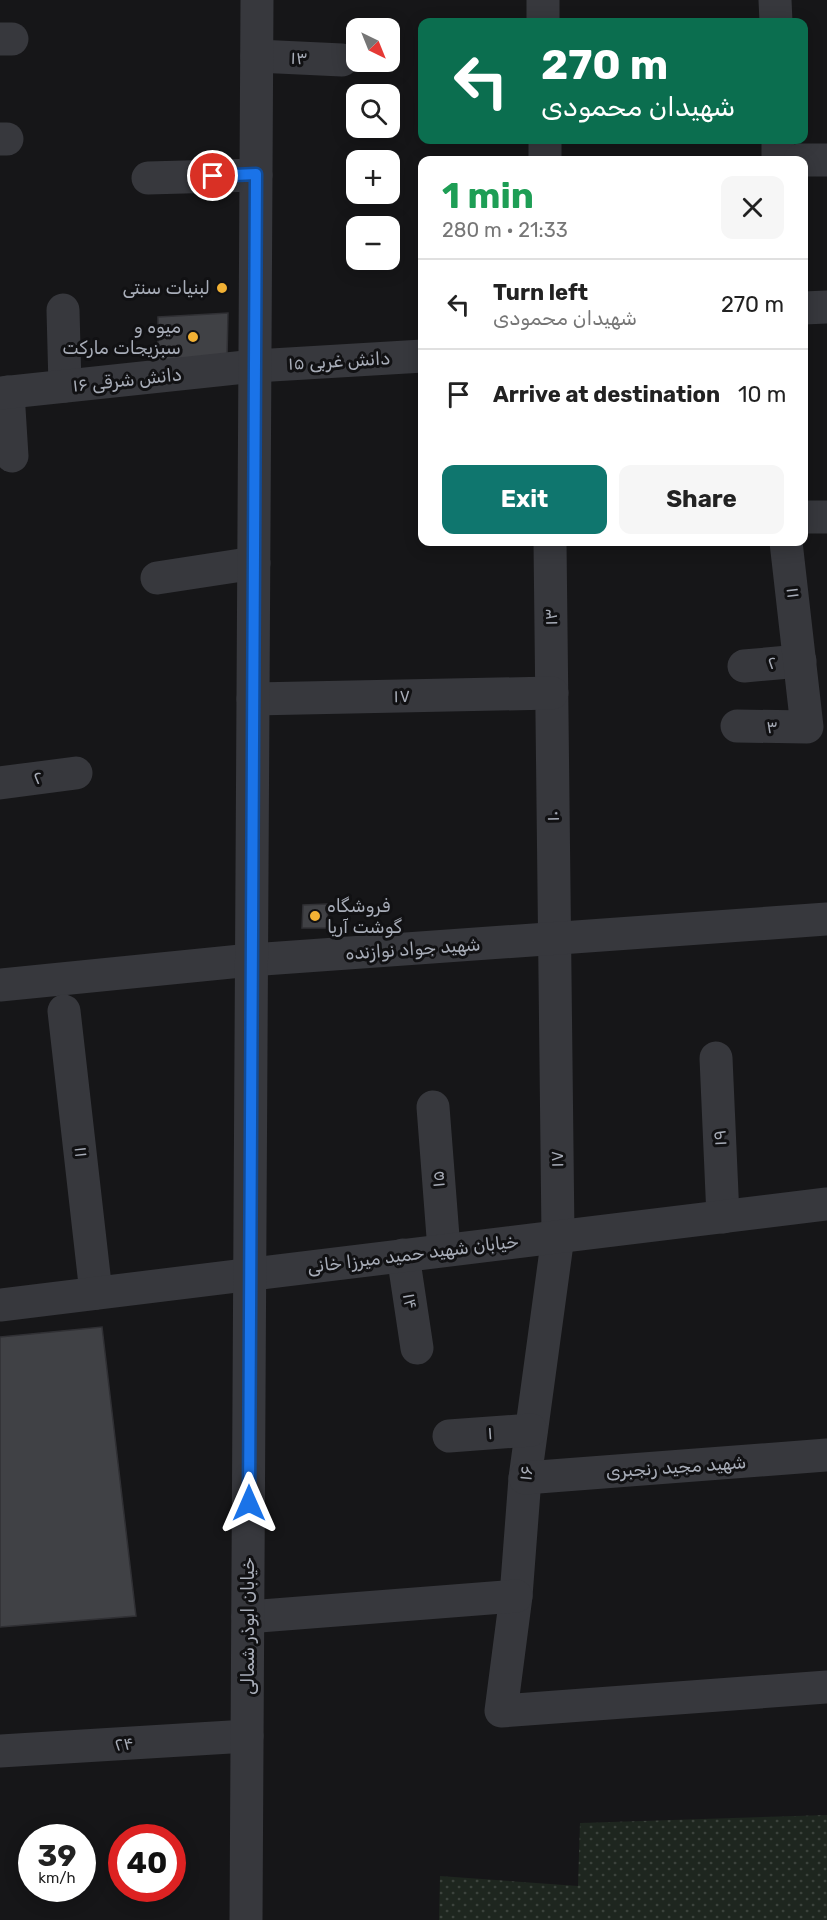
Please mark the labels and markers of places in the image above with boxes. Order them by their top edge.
pin [187,150,238,201]
place label: لبنیات سنتی [123,277,210,299]
marker: لبنیات سنتی [215,281,229,295]
place label: میوه و سبزیجات مارکت [62,316,181,359]
marker: میوه و سبزیجات مارکت [186,330,200,344]
place label: فروشگاه گوشت آریا [327,895,402,938]
marker: فروشگاه گوشت آریا [308,909,322,923]

